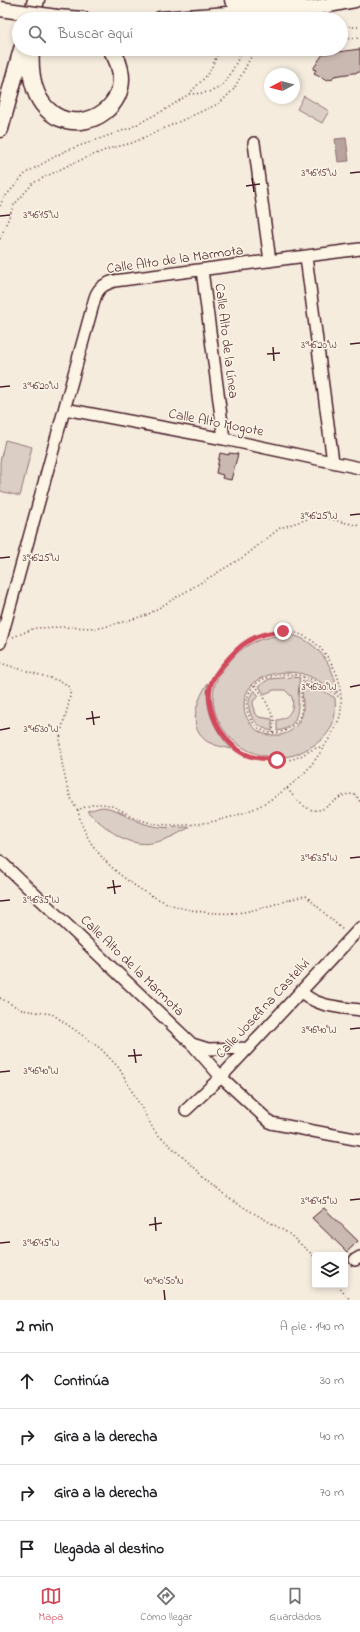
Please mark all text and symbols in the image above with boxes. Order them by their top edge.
search box [12,12,348,56]
icon: search [26,23,48,45]
text: Buscar aquí [58,23,133,45]
north arrow [264,68,300,104]
text: 3°46'15"W [301,166,337,181]
text: 3°46'15"W [23,208,59,223]
street label: Calle Alto de la Marmota [105,240,245,280]
street label: Calle Alto de la Línea [209,282,243,400]
text: 3°46'20"W [301,338,337,353]
text: 3°46'20"W [23,379,59,394]
street label: Calle Alto Mogote [166,403,266,444]
text: 3°46'25"W [300,509,338,524]
text: 3°46'25"W [22,551,60,566]
route end [274,622,292,640]
text: 3°46'30"W [302,680,337,695]
text: 3°46'30"W [24,722,59,737]
route start [268,751,286,769]
text: 3°46'35"W [301,851,337,866]
text: 3°46'35"W [23,893,59,908]
street label: Calle Alto de la Marmota [75,910,189,1022]
street label: Calle Josefina Castellví [211,954,315,1064]
text: 3°46'40"W [302,1023,337,1038]
text: 3°46'40"W [24,1064,59,1079]
text: 3°46'45"W [301,1194,337,1209]
text: 3°46'45"W [23,1236,59,1251]
map controls [312,1252,348,1288]
button: layers [312,1252,348,1288]
text: 40°40'50"N [144,1274,184,1289]
text: 2 min [16,1314,53,1339]
text: A pie · 140 m [280,1317,344,1336]
icon: ahead [16,1370,38,1392]
text: Continúa [54,1370,109,1392]
text: 30 m [320,1371,344,1390]
icon: right [16,1426,38,1448]
text: Gira a la derecha [54,1426,157,1448]
text: 40 m [320,1427,344,1446]
icon: right [16,1482,38,1504]
text: Gira a la derecha [54,1482,157,1504]
text: 70 m [320,1483,344,1502]
icon: arrive [16,1538,38,1560]
text: Llegada al destino [54,1538,164,1560]
tab: Mapa [39,1585,63,1625]
tab: Cómo llegar [140,1585,192,1625]
tab: Guardados [269,1585,321,1625]

